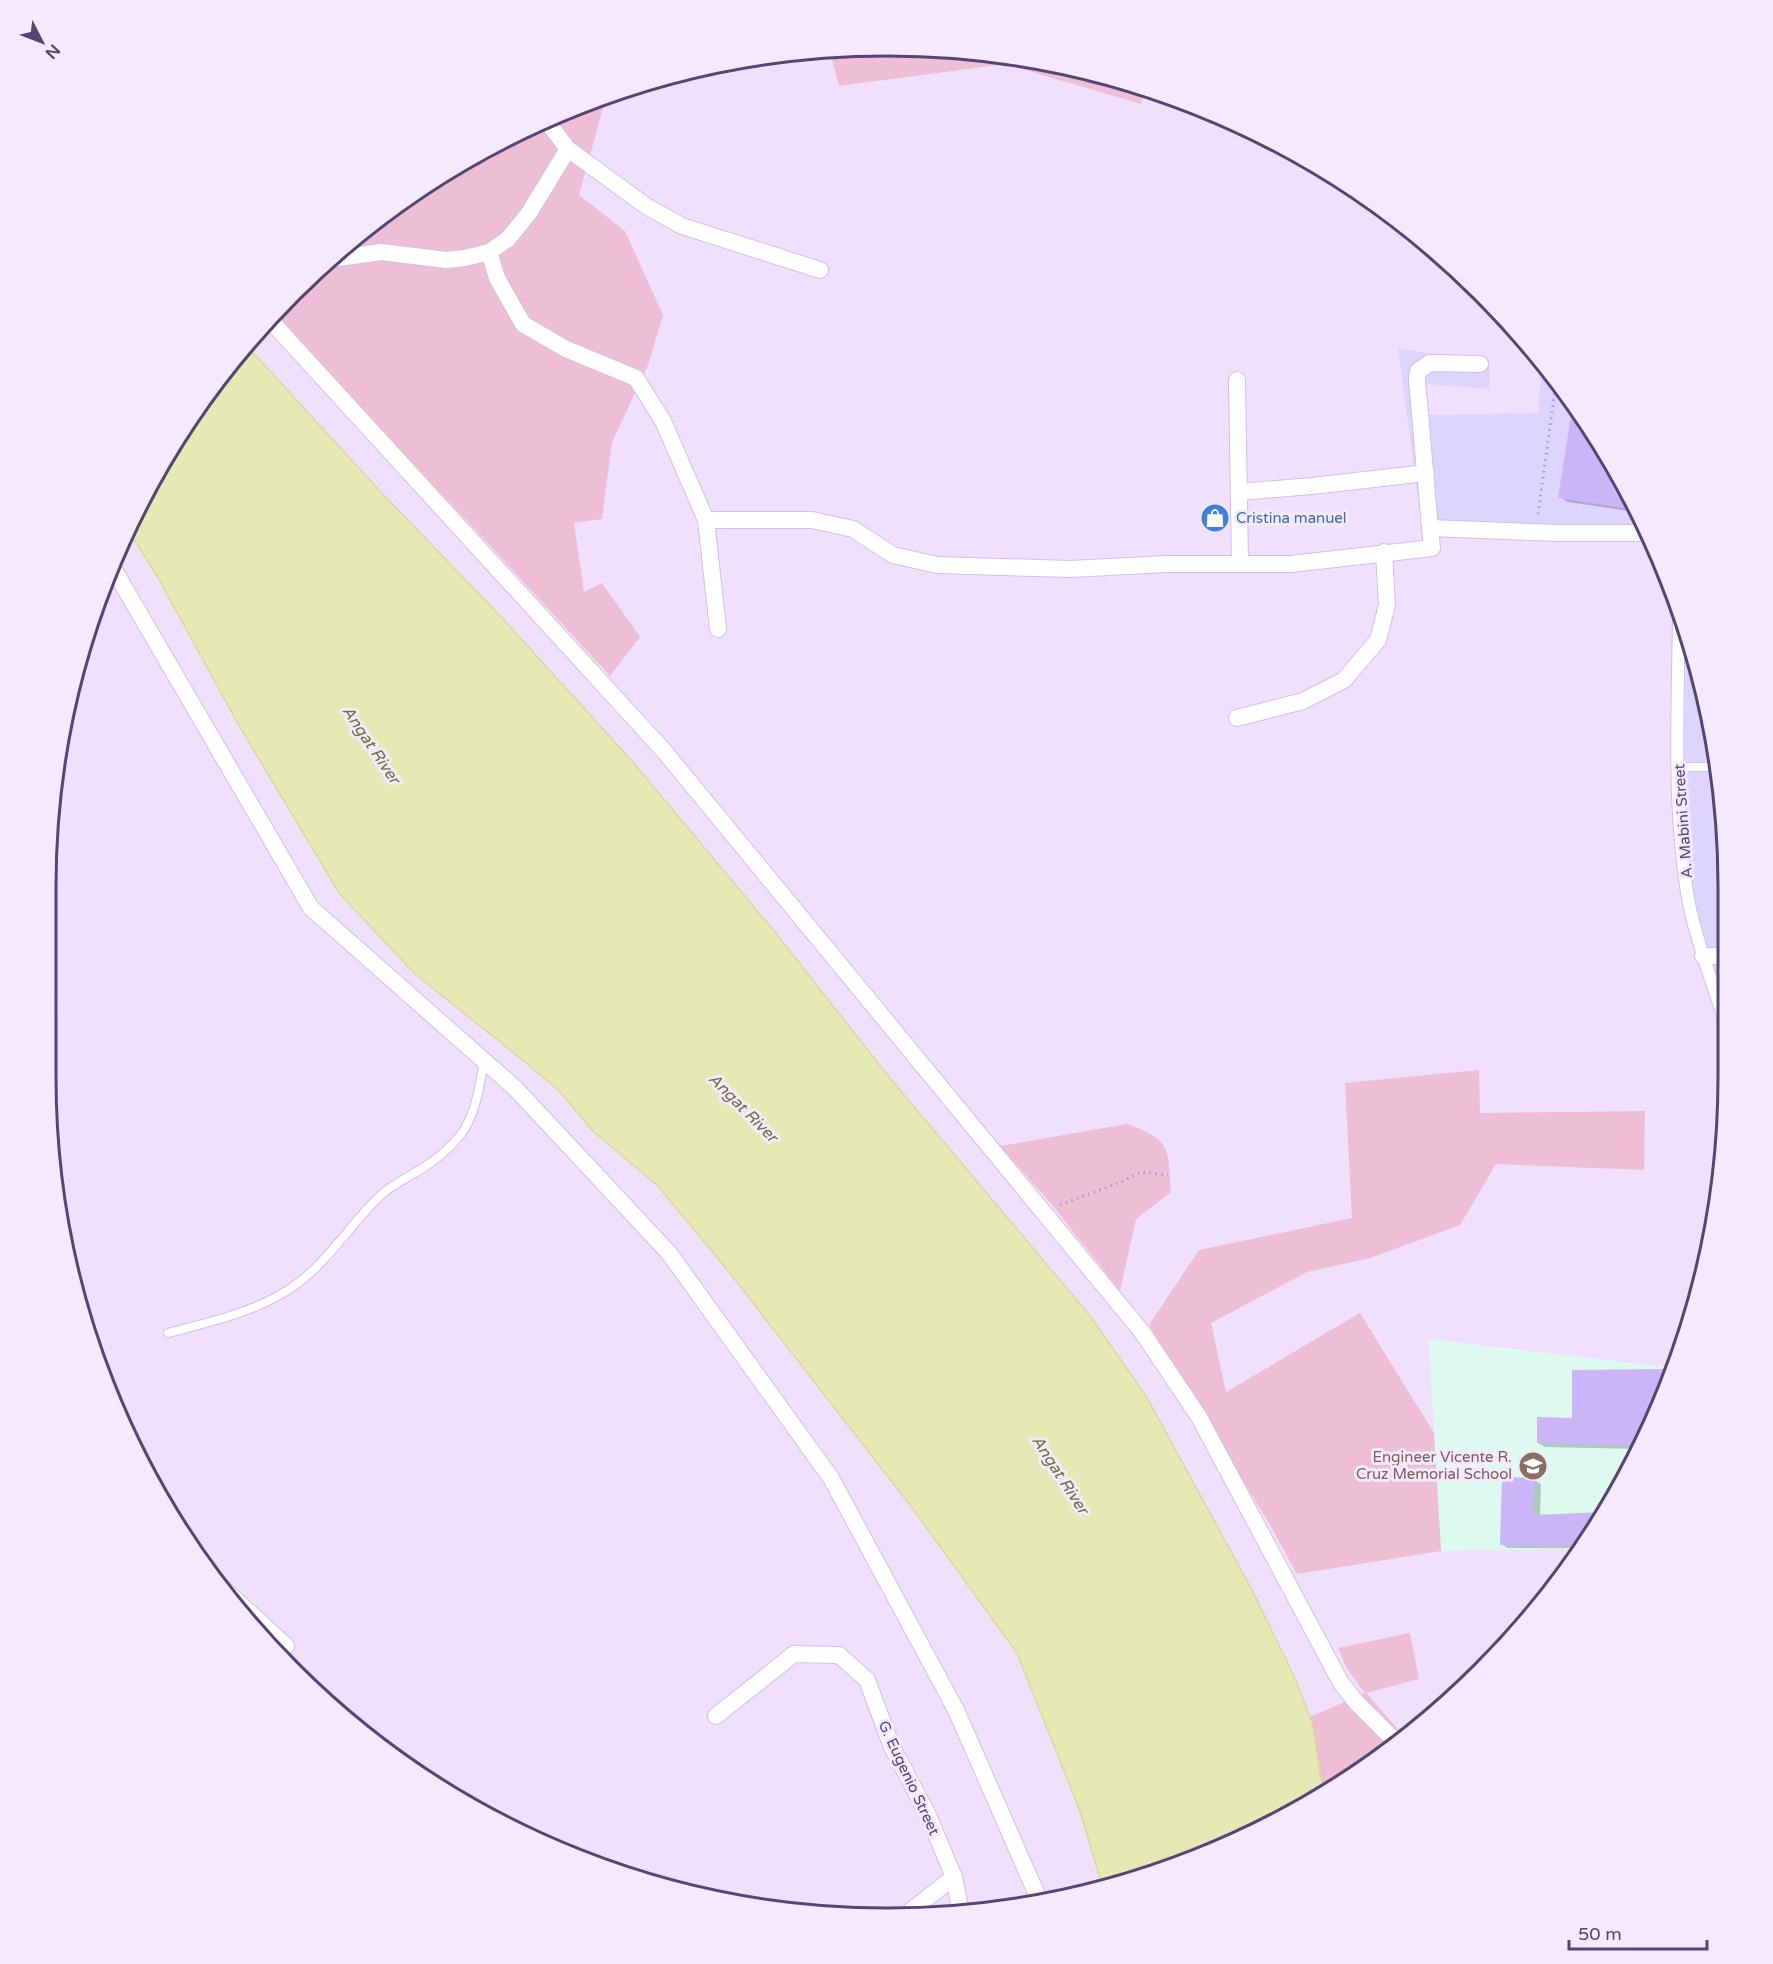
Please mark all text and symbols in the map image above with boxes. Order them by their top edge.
north arrow [12,12,72,72]
text: N [41,40,64,63]
shop icon: Cristina manuel [1199,502,1231,534]
place label: Cristina manuel [1236,509,1347,527]
water label: Angat River [338,702,405,789]
street label: A. Mabini Street [1670,763,1696,879]
water label: Angat River [704,1069,783,1148]
water label: Angat River [1027,1432,1094,1520]
place label: Engineer Vicente R. Cruz Memorial School [1356,1448,1512,1483]
school or university icon: Engineer Vicente R. Cruz Memorial School [1517,1450,1549,1482]
street label: G. Eugenio Street [875,1718,944,1838]
scale bar [1569,1913,1707,1951]
text: 50 m [1578,1923,1622,1945]

